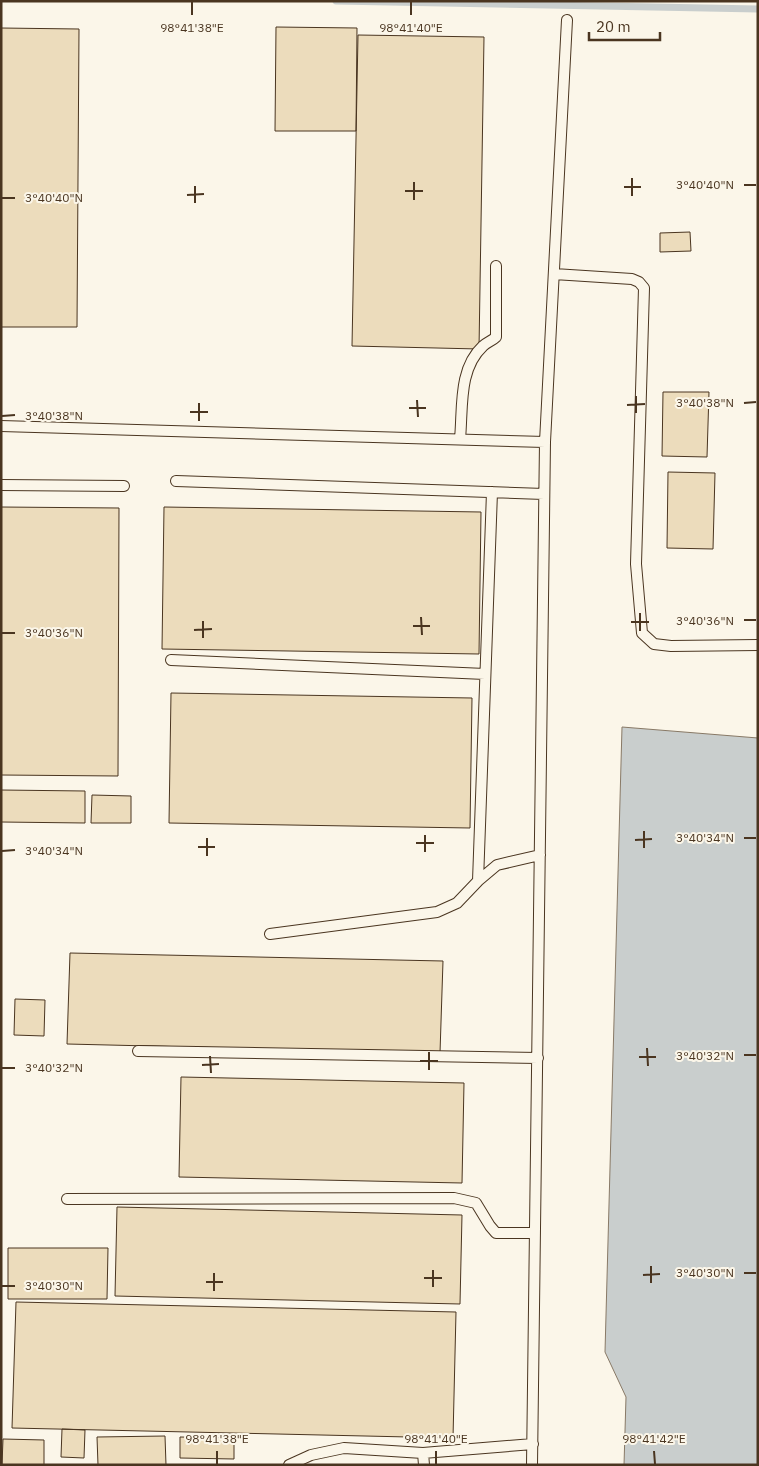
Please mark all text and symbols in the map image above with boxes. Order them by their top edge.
scale bar [589,10,660,42]
text: 20 m [596,17,631,36]
text: 98°41'38"E [160,20,224,35]
text: 98°41'40"E [379,20,443,35]
text: 3°40'40"N [676,177,734,192]
text: 3°40'40"N [25,190,83,205]
text: 3°40'38"N [676,395,734,410]
text: 3°40'38"N [25,408,83,423]
text: 3°40'36"N [676,613,734,628]
text: 3°40'36"N [25,625,83,640]
text: 3°40'34"N [676,830,734,845]
text: 3°40'34"N [25,843,83,858]
text: 3°40'32"N [676,1048,734,1063]
text: 3°40'32"N [25,1060,83,1075]
text: 3°40'30"N [676,1265,734,1280]
text: 3°40'30"N [25,1278,83,1293]
text: 98°41'38"E [185,1431,249,1446]
text: 98°41'40"E [404,1431,468,1446]
text: 98°41'42"E [622,1431,686,1446]

